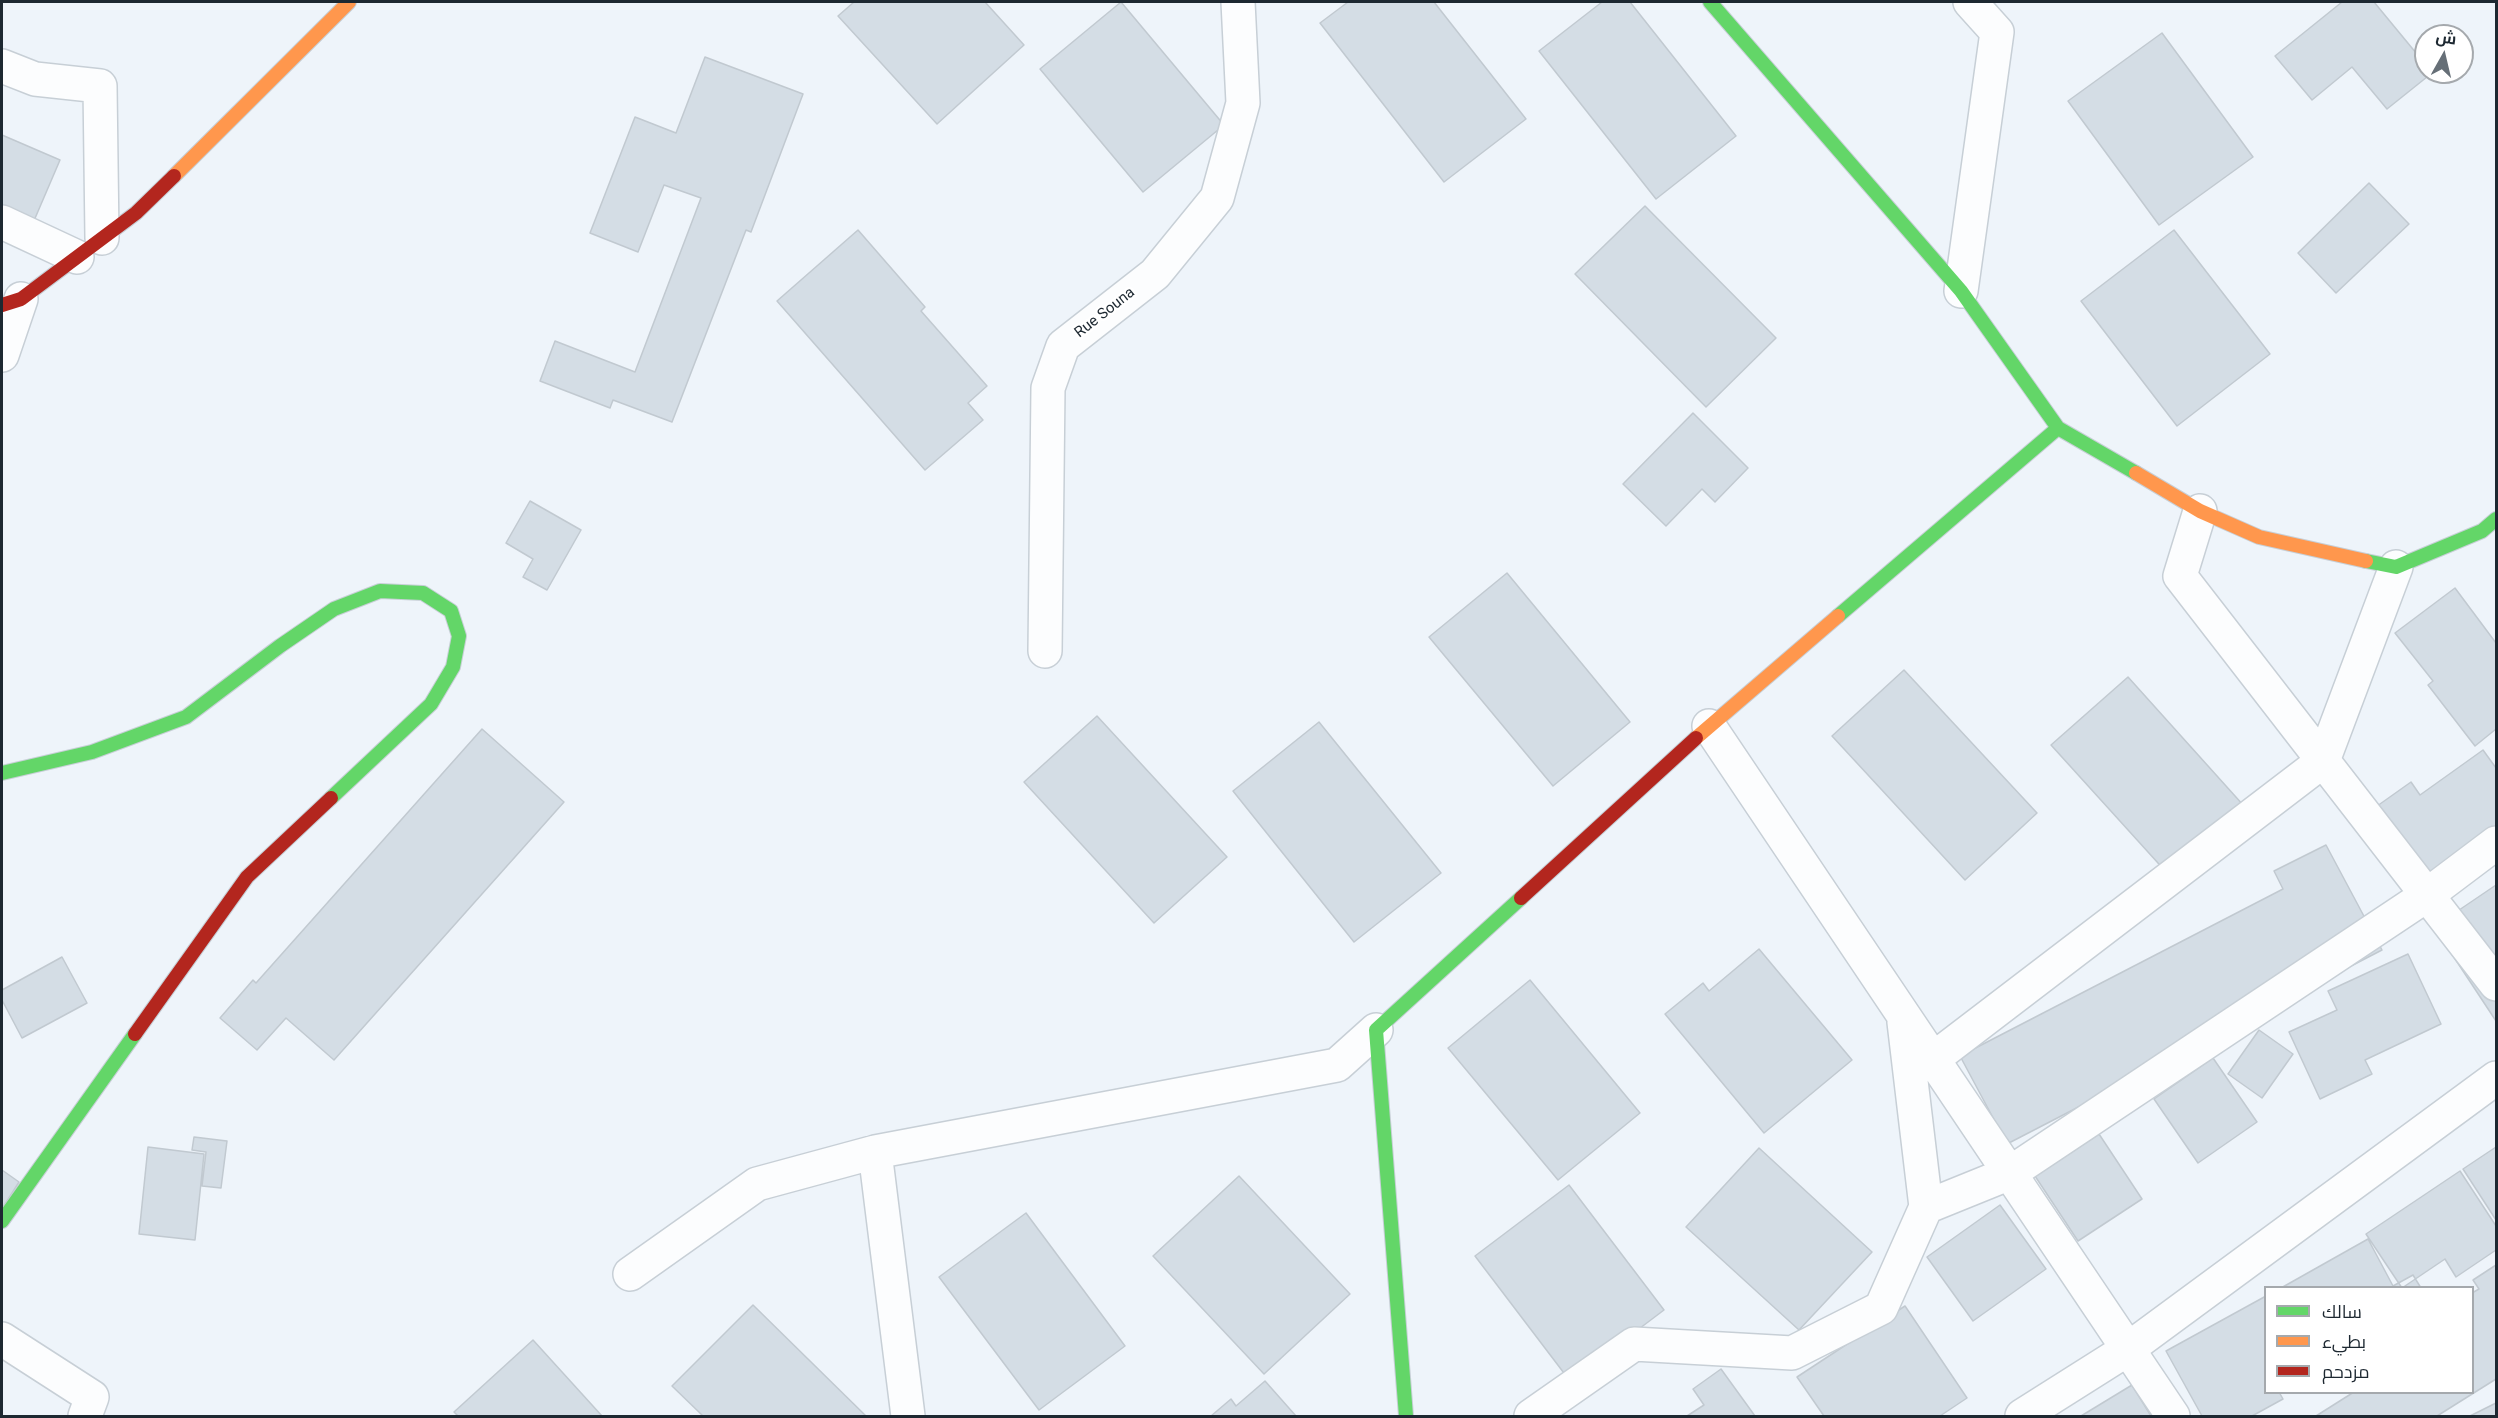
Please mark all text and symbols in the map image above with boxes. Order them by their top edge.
north arrow [2414,24,2474,84]
text: ش [2435,27,2458,48]
street label: Rue Souna [1071,284,1139,342]
legend [2264,1286,2474,1394]
text: سالك [2322,1301,2362,1322]
text: بطيء [2322,1331,2366,1352]
text: مزدحم [2322,1361,2370,1382]

